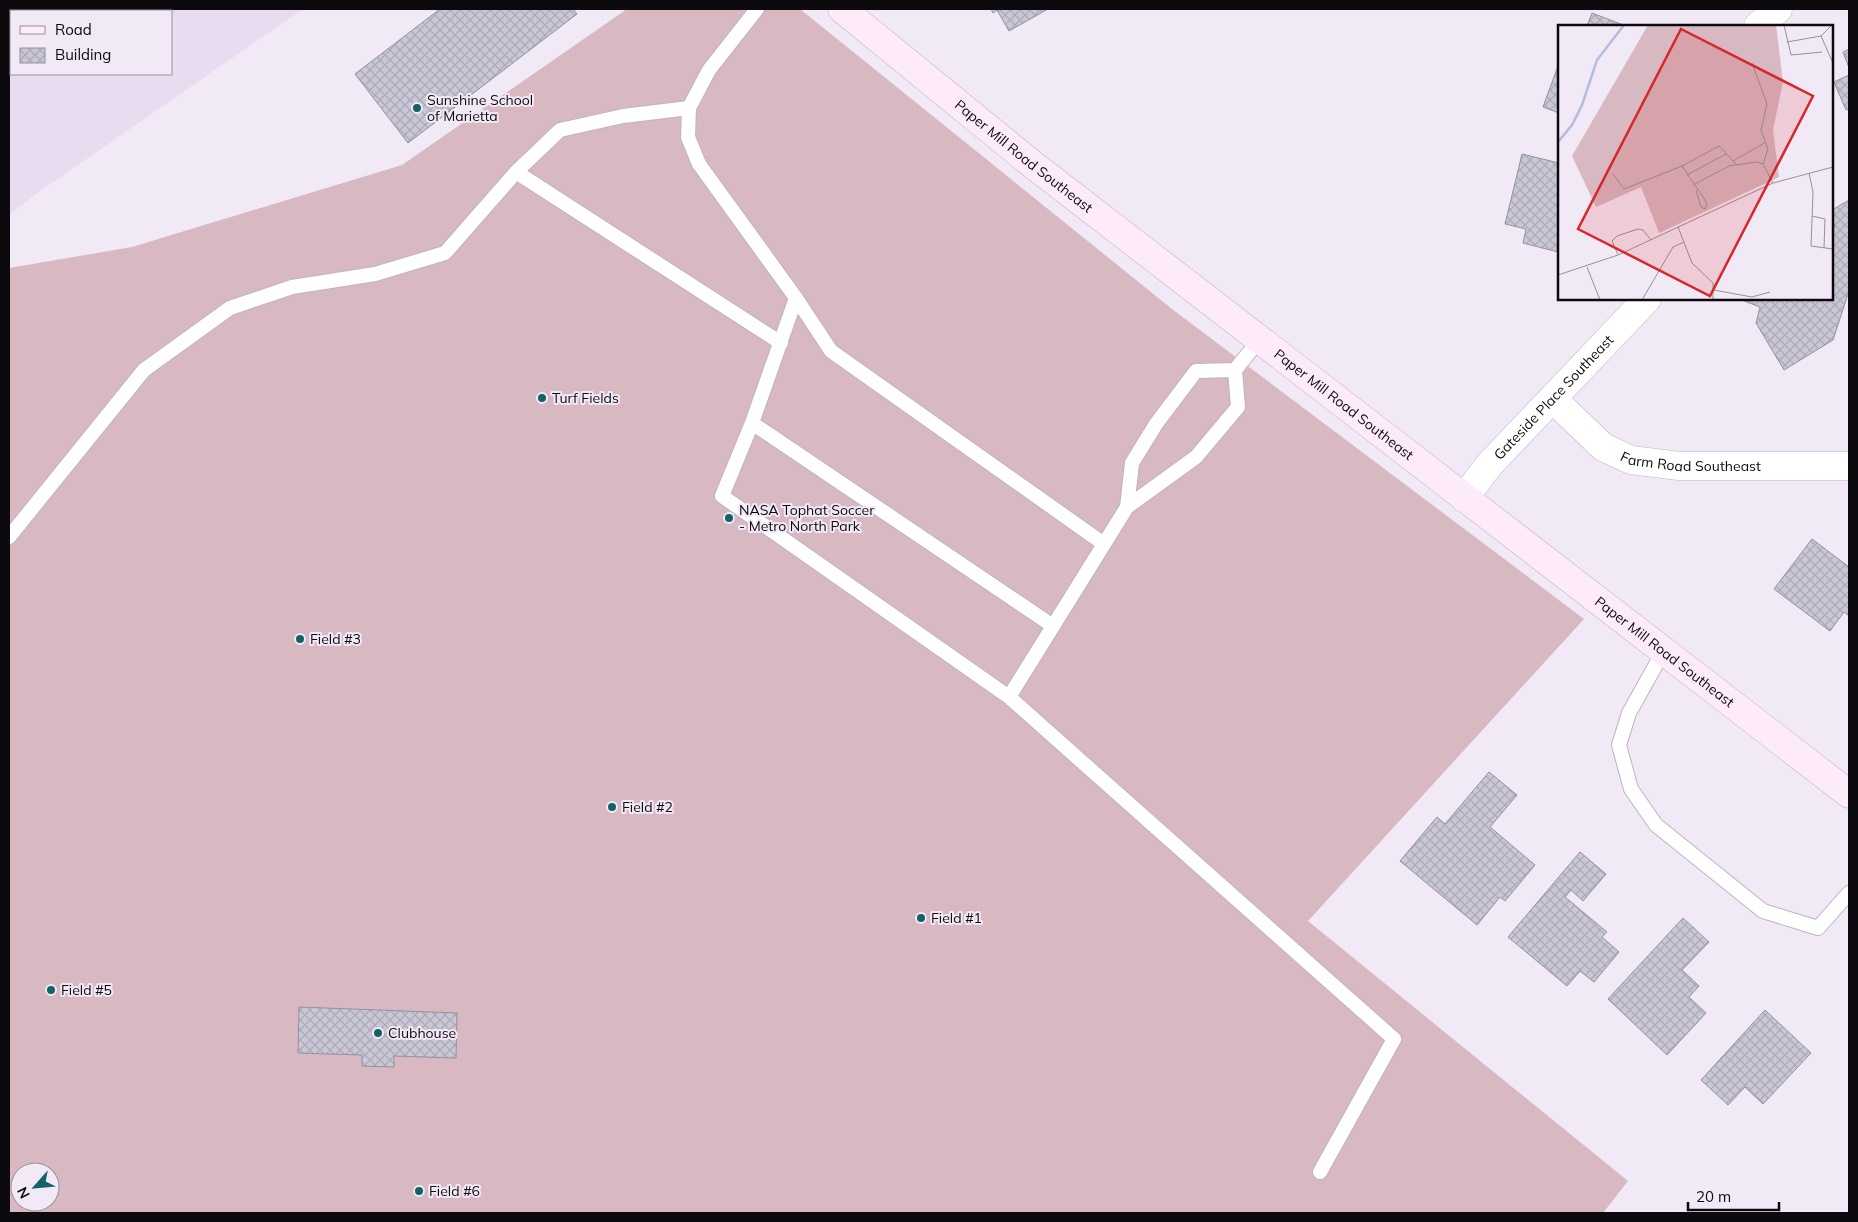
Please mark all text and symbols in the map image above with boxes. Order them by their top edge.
legend [10,10,172,75]
text: Road [55,20,92,39]
inset map [1558,25,1833,300]
text: Building [55,45,111,64]
place label: Sunshine School of Marietta [427,91,533,125]
street label: Paper Mill Road Southeast [951,96,1097,217]
marker: Sunshine School of Marietta [411,102,423,114]
street label: Gateside Place Southeast [1490,331,1617,463]
street label: Paper Mill Road Southeast [1270,345,1417,464]
place label: Turf Fields [552,389,619,407]
marker: Turf Fields [536,392,548,404]
street label: Farm Road Southeast [1618,447,1761,475]
place label: NASA Tophat Soccer - Metro North Park [739,501,875,535]
marker: NASA Tophat Soccer - Metro North Park [723,512,735,524]
street label: Paper Mill Road Southeast [1591,592,1738,711]
place label: Field #3 [310,630,361,648]
marker: Field #3 [294,633,306,645]
place label: Field #2 [622,798,673,816]
marker: Field #2 [606,801,618,813]
place label: Field #1 [931,909,982,927]
marker: Field #1 [915,912,927,924]
place label: Field #5 [61,981,112,999]
marker: Field #5 [45,984,57,996]
place label: Clubhouse [388,1024,456,1042]
marker: Clubhouse [372,1027,384,1039]
north arrow [10,1162,60,1212]
scale bar [1688,1180,1779,1212]
place label: Field #6 [429,1182,480,1200]
text: N [13,1184,34,1202]
marker: Field #6 [413,1185,425,1197]
text: 20 m [1696,1187,1731,1206]

